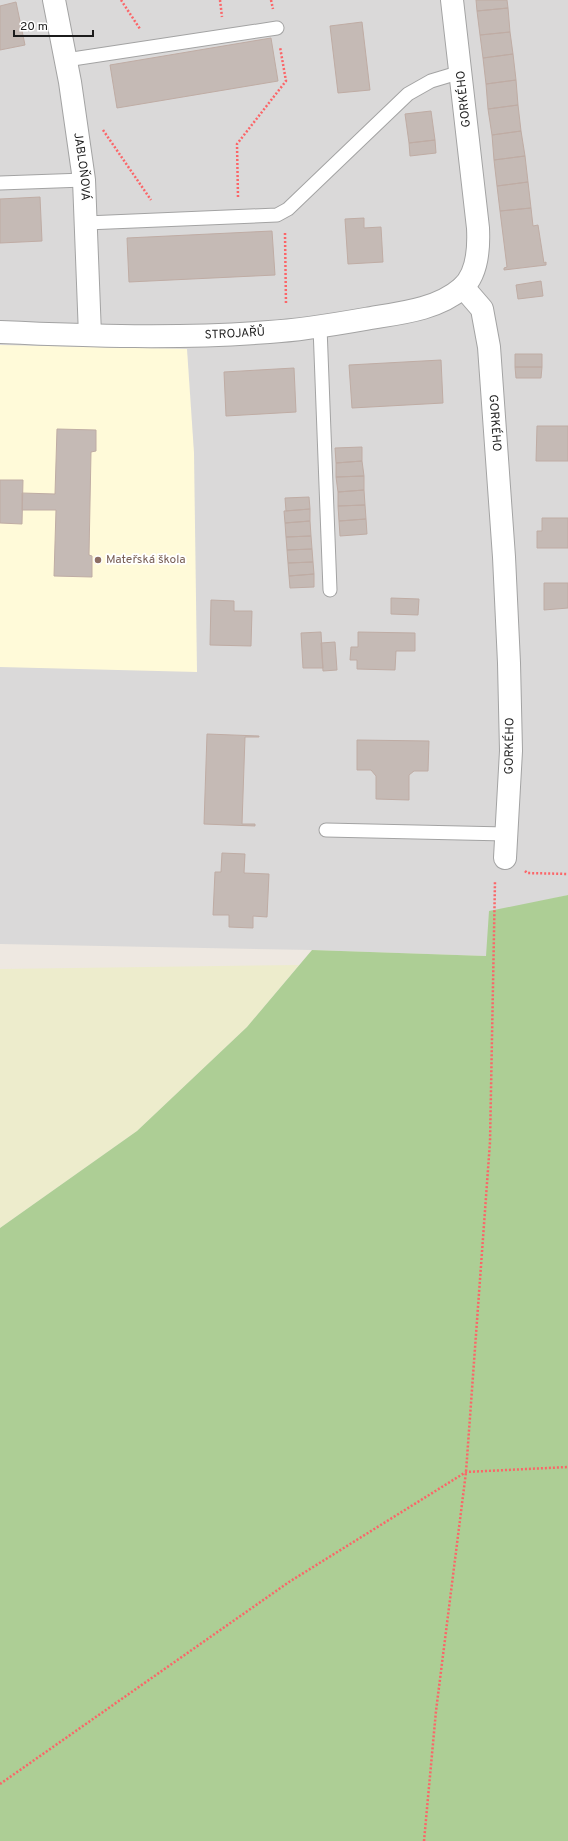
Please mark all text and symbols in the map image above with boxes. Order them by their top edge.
scale bar [14,12,93,38]
text: 20 m [20,19,48,35]
street label: GORKÉHO [453,70,475,128]
street label: JABLOŇOVÁ [69,131,93,201]
street label: STROJAŘŮ [204,323,266,343]
street label: GORKÉHO [484,394,504,452]
place label: Mateřská škola [106,552,186,568]
marker: Mateřská škola [93,555,103,565]
street label: GORKÉHO [502,717,518,775]

